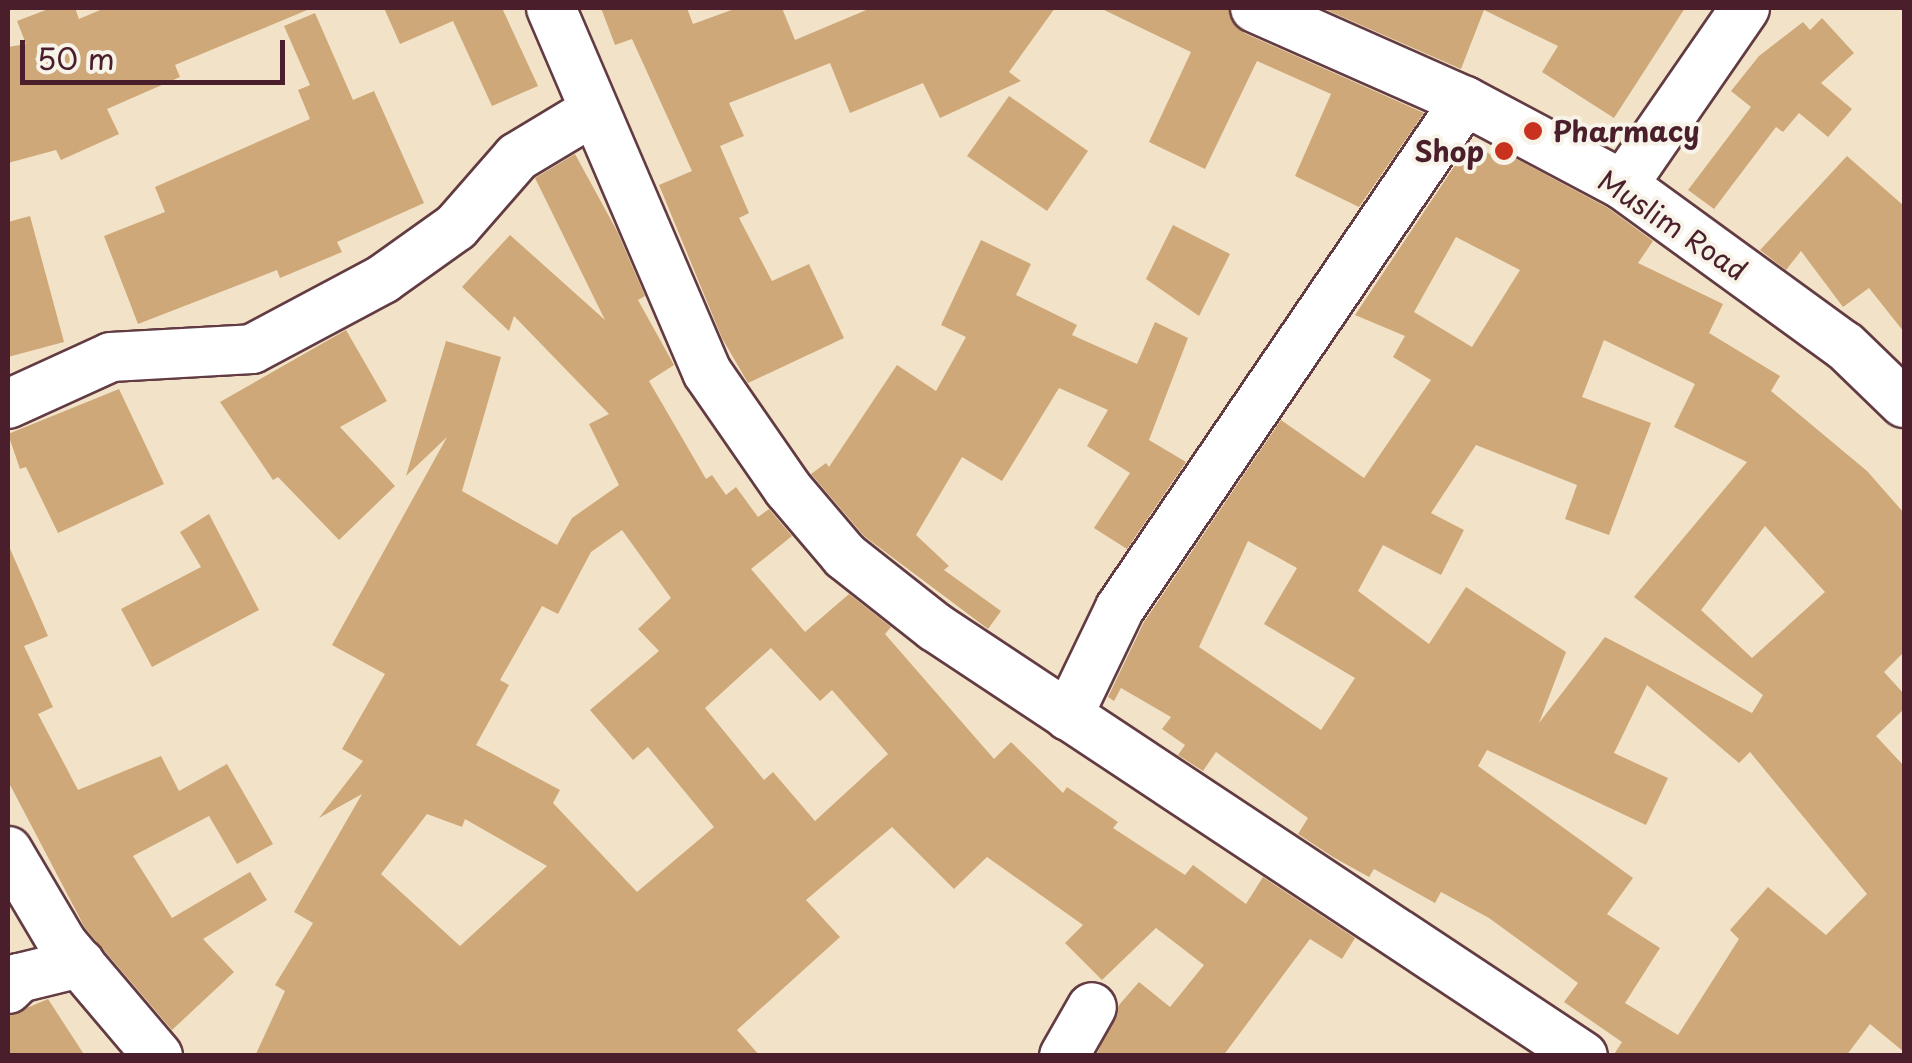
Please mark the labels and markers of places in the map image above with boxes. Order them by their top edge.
place label: Pharmacy [1553,114,1700,148]
marker: Pharmacy [1522,120,1544,142]
place label: Shop [1414,134,1484,168]
marker: Shop [1493,140,1515,162]

